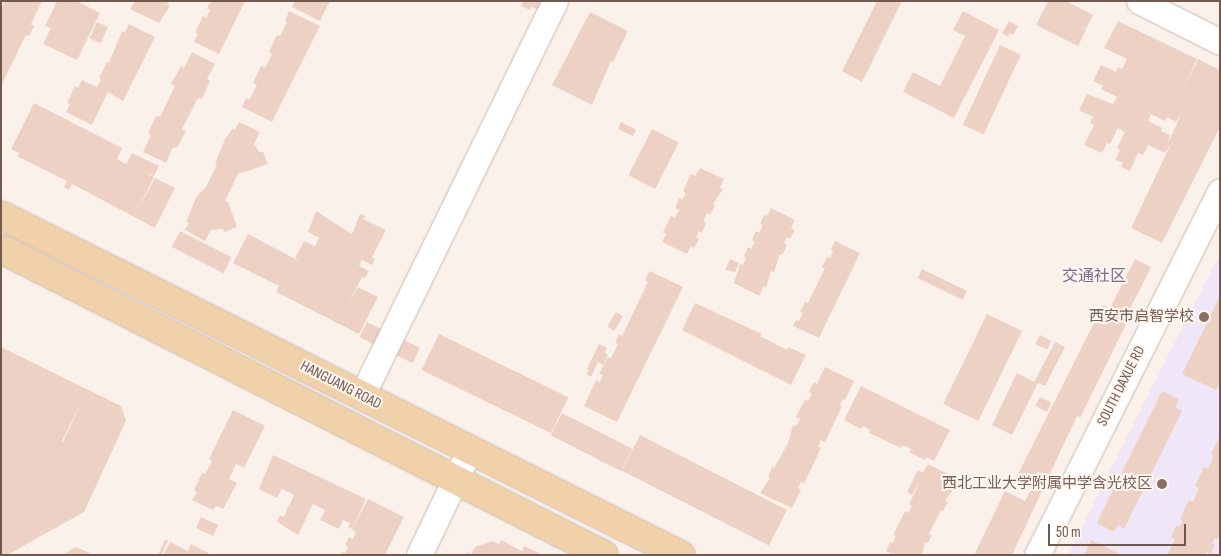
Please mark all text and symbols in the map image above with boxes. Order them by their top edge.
district label: 交通社区 [1062,267,1126,287]
place label: 西安市启智学校 [1089,308,1194,326]
marker: 西安市启智学校 [1198,311,1210,323]
street label: SOUTH DAXUE RD [1093,343,1149,429]
street label: HANGUANG ROAD [298,357,384,413]
place label: 西北工业大学附属中学含光校区 [942,475,1152,493]
marker: 西北工业大学附属中学含光校区 [1156,478,1168,490]
scale bar [1051,514,1188,546]
text: 50 m [1056,523,1081,542]

